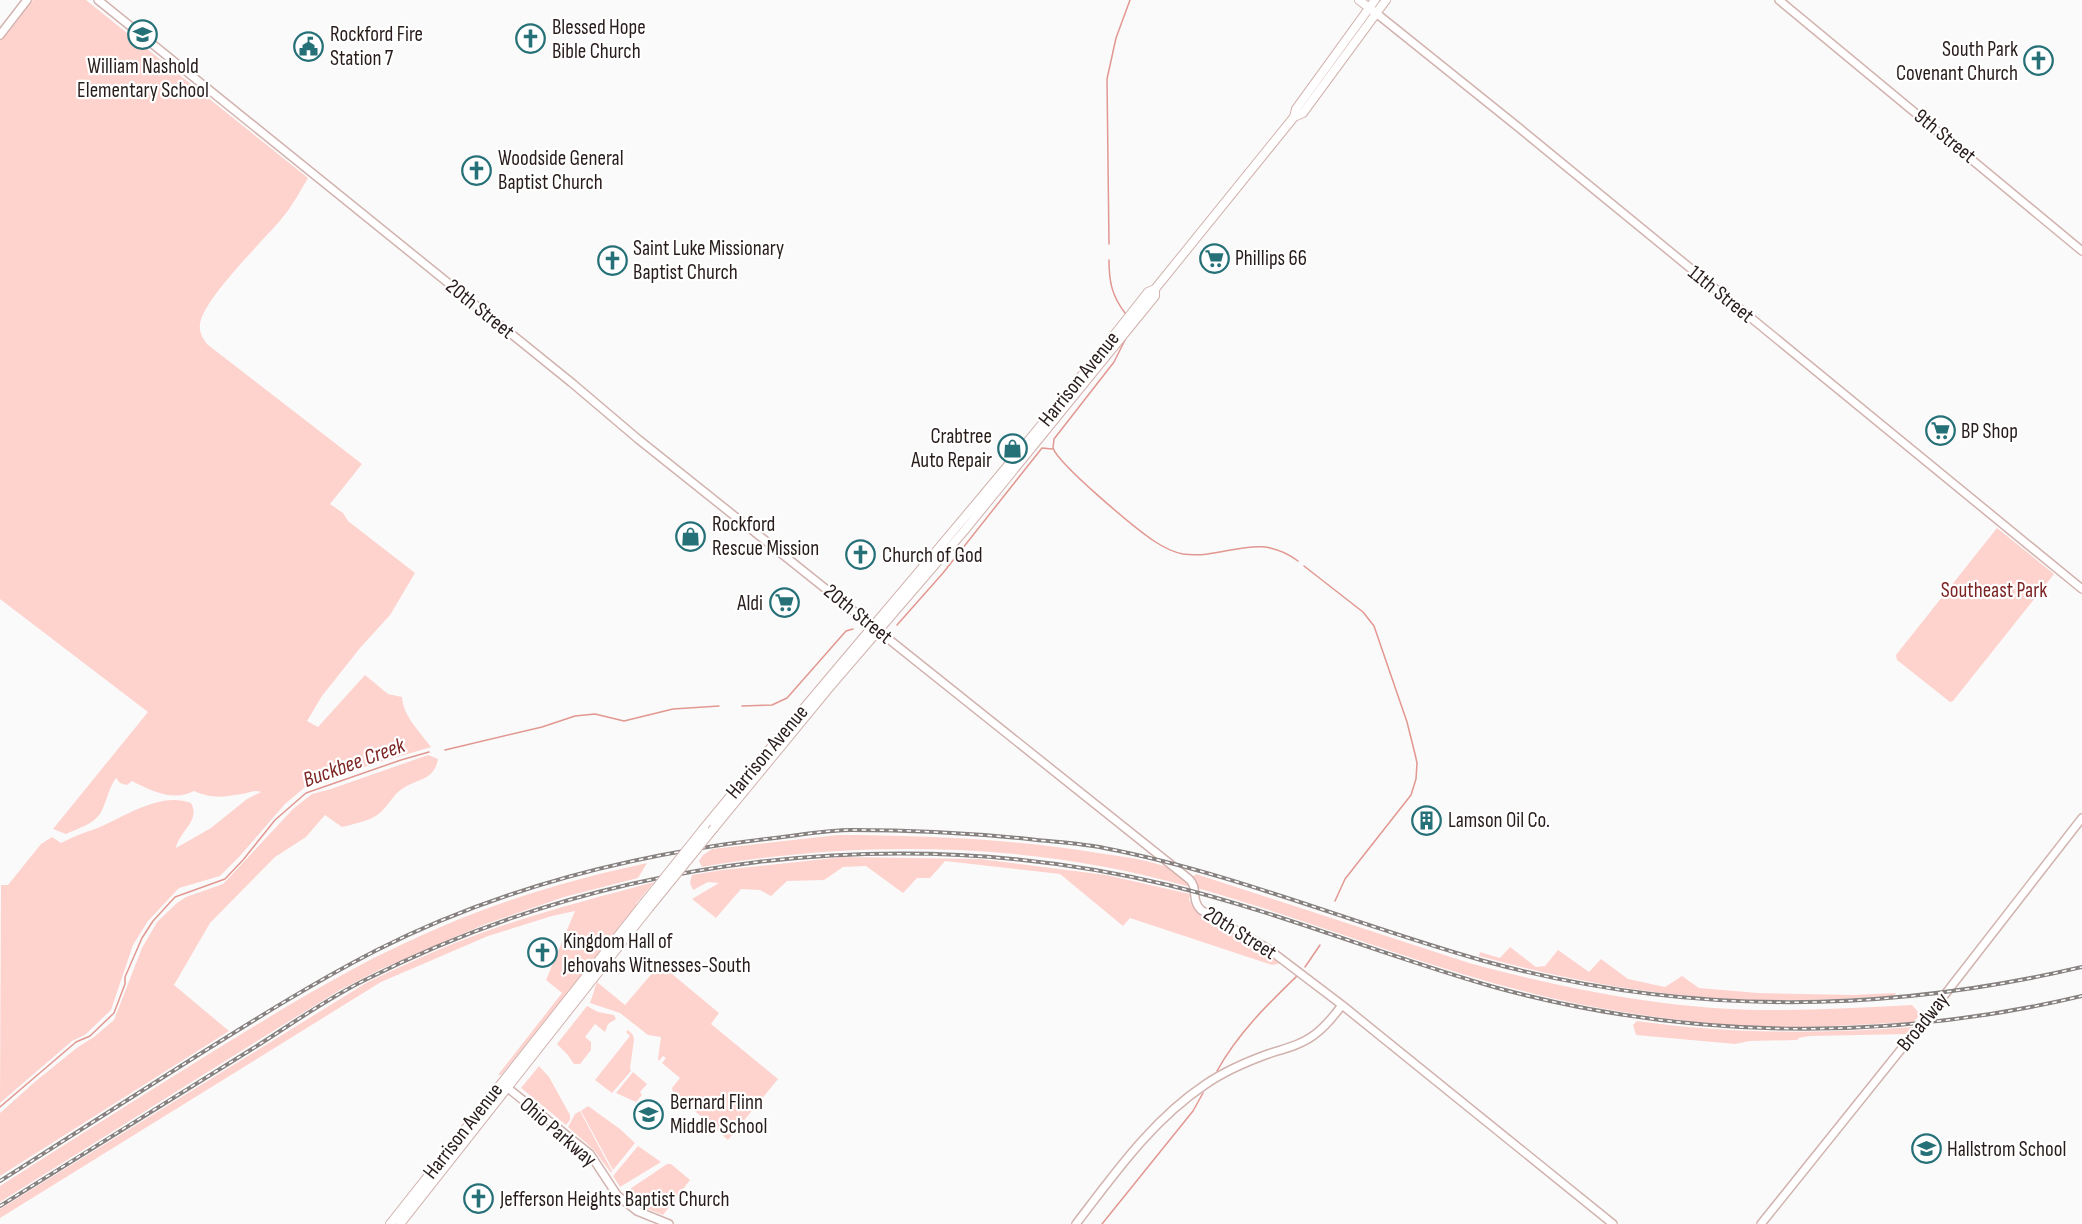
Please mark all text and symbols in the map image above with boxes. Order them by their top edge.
place label: Blessed Hope Bible Church [552,15,646,64]
school or university icon: William Nashold Elementary School [127,19,159,51]
place label: Rockford Fire Station 7 [330,22,423,71]
church icon: Blessed Hope Bible Church [515,23,547,55]
public building icon: Rockford Fire Station 7 [293,30,325,62]
place label: South Park Covenant Church [1896,37,2018,86]
church icon: South Park Covenant Church [2023,45,2055,77]
place label: William Nashold Elementary School [77,54,209,103]
street label: 9th Street [1909,103,1981,169]
place label: Woodside General Baptist Church [498,146,624,195]
church icon: Woodside General Baptist Church [461,154,493,186]
place label: Saint Luke Missionary Baptist Church [633,236,784,285]
supermarket icon: Phillips 66 [1198,242,1230,274]
church icon: Saint Luke Missionary Baptist Church [596,244,628,276]
place label: Phillips 66 [1235,246,1307,271]
street label: 11th Street [1683,260,1759,328]
street label: 20th Street [441,274,519,344]
street label: Harrison Avenue [1033,327,1125,431]
supermarket icon: BP Shop [1924,415,1956,447]
place label: BP Shop [1961,419,2018,444]
place label: Crabtree Auto Repair [910,424,992,473]
shop icon: Crabtree Auto Repair [997,432,1029,464]
place label: Rockford Rescue Mission [712,512,819,561]
shop icon: Rockford Rescue Mission [675,520,707,552]
church icon: Church of God [845,539,877,571]
place label: Church of God [882,543,982,568]
park label: Southeast Park [1941,578,2047,603]
street label: 20th Street [819,579,897,649]
supermarket icon: Aldi [768,587,800,619]
place label: Aldi [736,591,763,616]
street label: Harrison Avenue [721,700,813,804]
water label: Buckbee Creek [299,732,409,794]
building icon: Lamson Oil Co. [1411,804,1443,836]
place label: Lamson Oil Co. [1448,808,1550,833]
street label: 20th Street [1199,901,1281,965]
place label: Kingdom Hall of Jehovahs Witnesses-South [562,929,751,978]
church icon: Kingdom Hall of Jehovahs Witnesses-South [526,937,558,969]
street label: Broadway [1892,988,1954,1056]
street label: Harrison Avenue [418,1078,508,1184]
place label: Bernard Flinn Middle School [670,1090,767,1139]
street label: Ohio Parkway [514,1092,602,1172]
school or university icon: Bernard Flinn Middle School [633,1098,665,1130]
school or university icon: Hallstrom School [1910,1133,1942,1165]
place label: Hallstrom School [1947,1137,2066,1162]
church icon: Jefferson Heights Baptist Church [463,1183,495,1215]
place label: Jefferson Heights Baptist Church [499,1187,730,1212]

